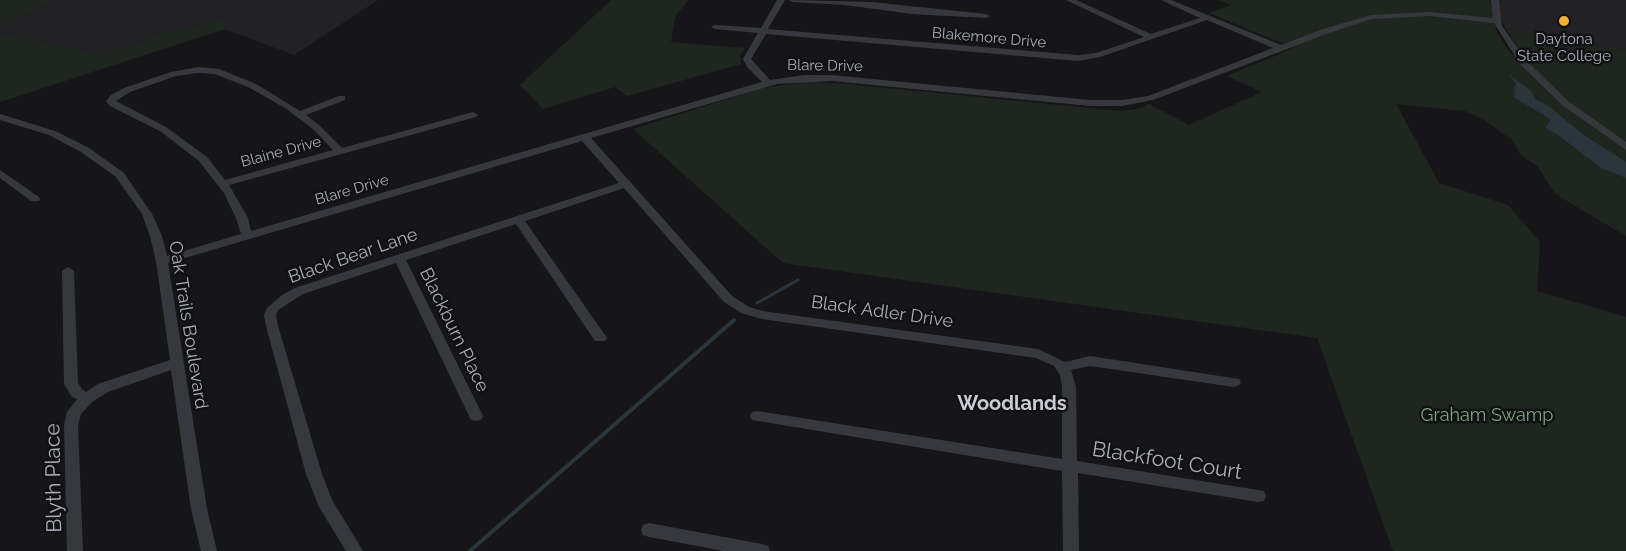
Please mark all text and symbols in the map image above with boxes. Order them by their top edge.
marker: Daytona State College [1557,14,1571,28]
street label: Blakemore Drive [931,24,1047,52]
place label: Daytona State College [1517,30,1611,65]
street label: Blare Drive [787,56,863,76]
street label: Blaine Drive [239,133,323,171]
street label: Blare Drive [313,171,391,209]
street label: Black Bear Lane [285,224,421,288]
street label: Oak Trails Boulevard [164,239,212,411]
street label: Blackburn Place [415,264,493,396]
street label: Black Adler Drive [810,291,954,333]
district label: Woodlands [957,392,1067,416]
park label: Graham Swamp [1421,405,1553,427]
street label: Blyth Place [40,423,68,533]
street label: Blackfoot Court [1090,437,1244,485]

